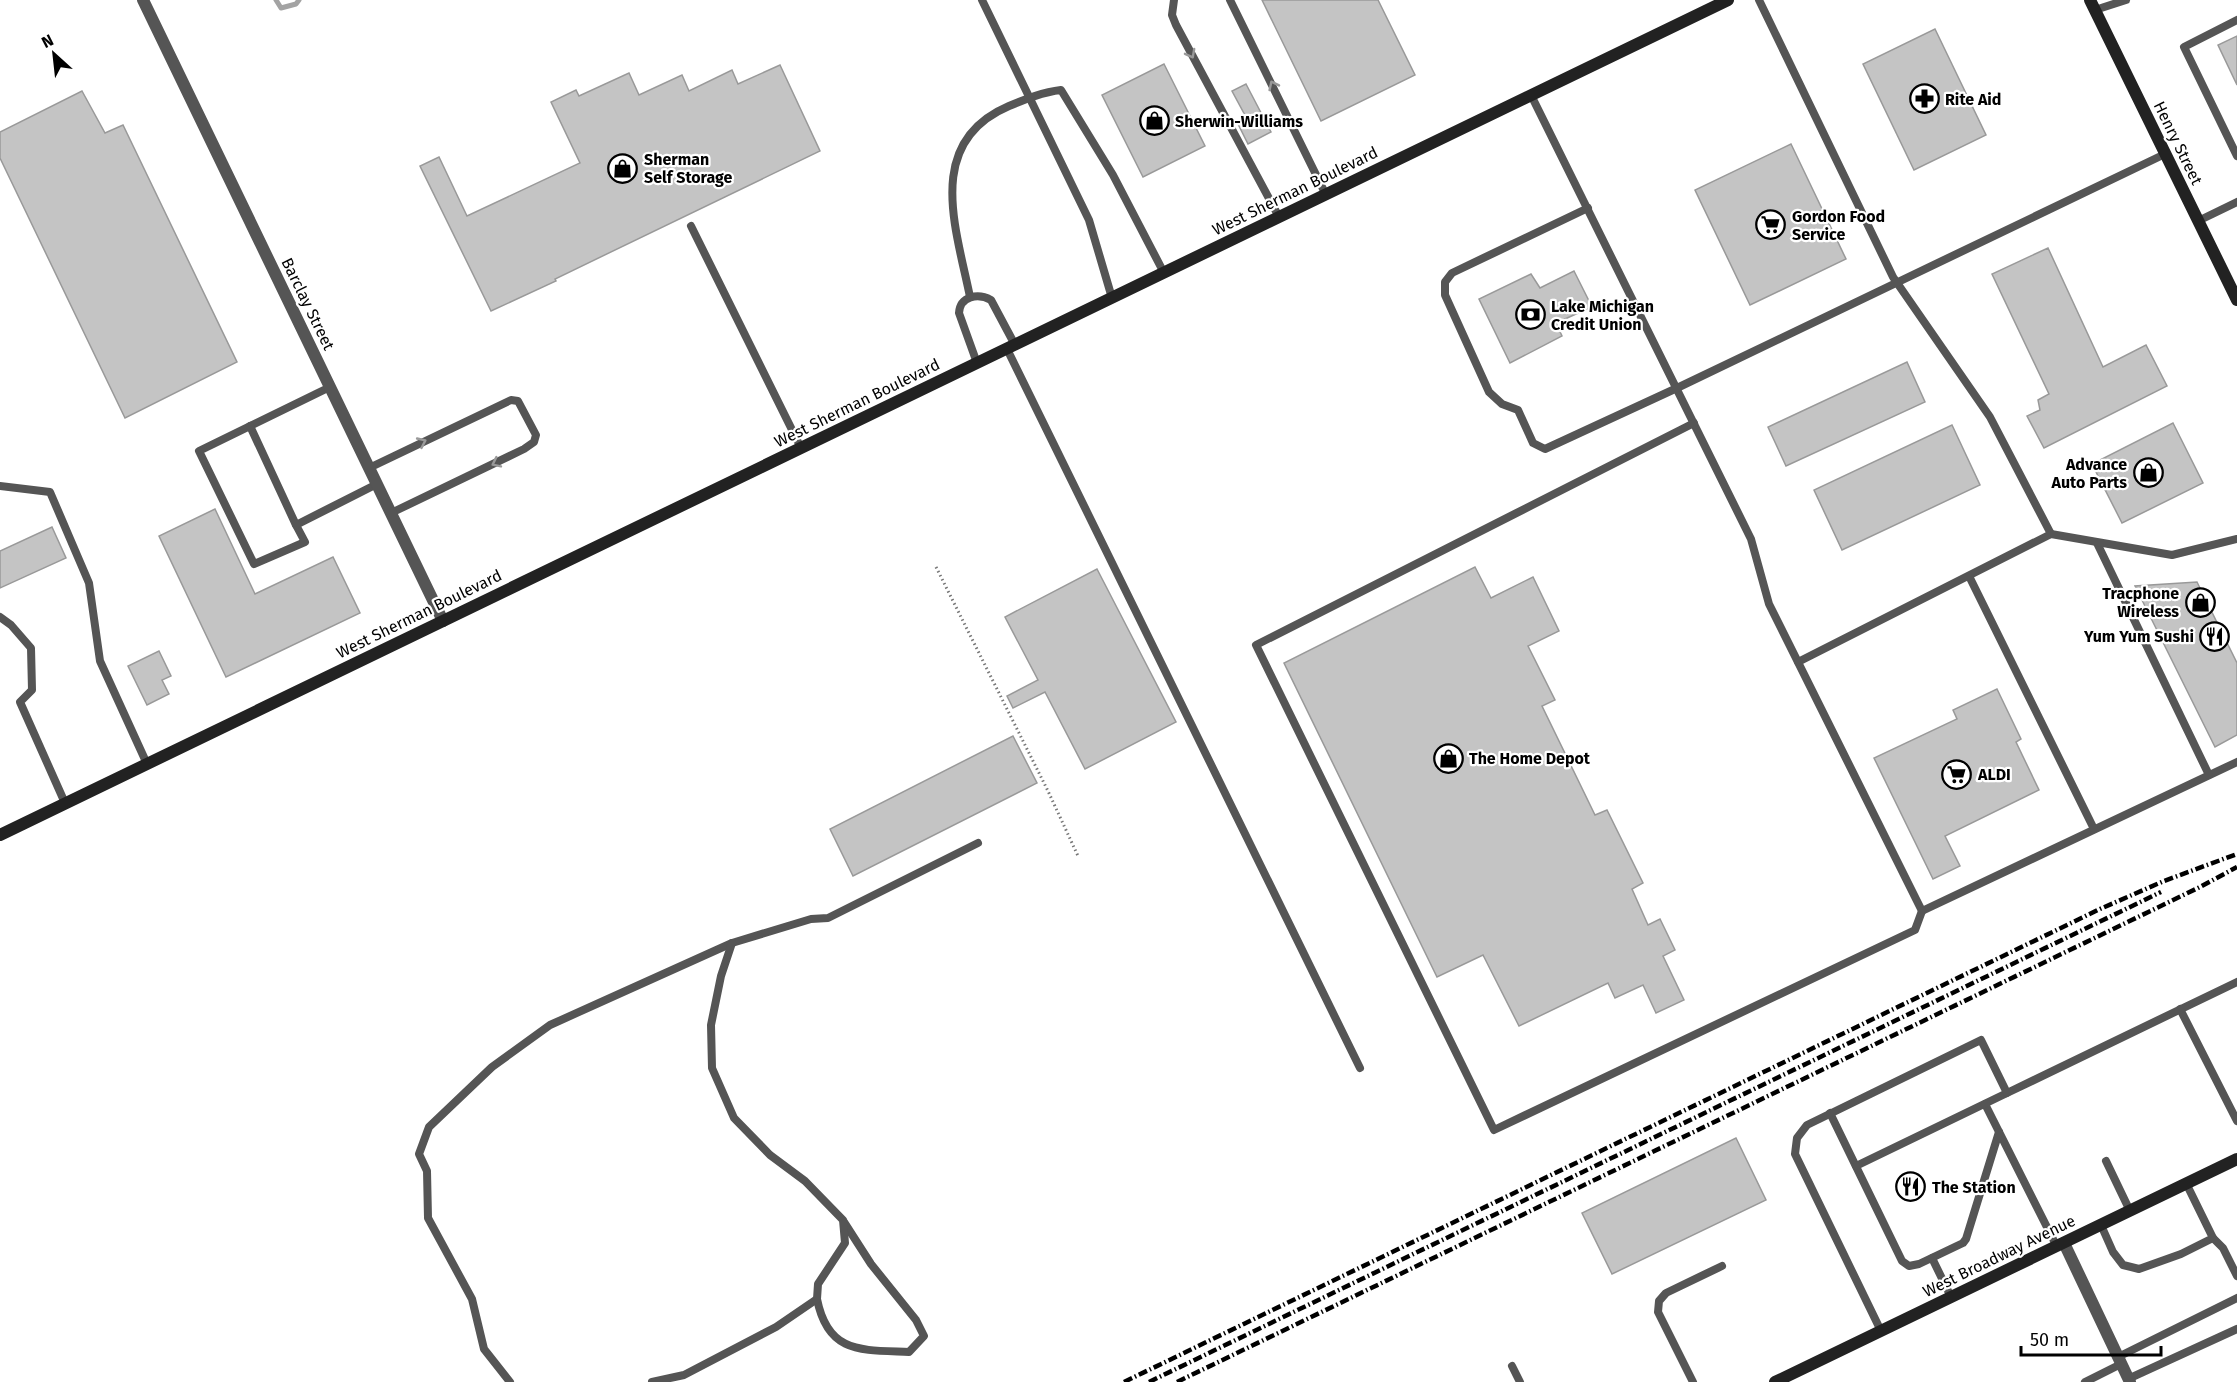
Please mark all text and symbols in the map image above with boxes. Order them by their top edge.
north arrow [24,24,84,84]
text: N [38,30,56,52]
one-way arrow [1184,48,1195,58]
one-way arrow [1269,81,1280,92]
pharmacy icon: Rite Aid [1908,83,1940,115]
place label: Rite Aid [1945,90,2001,109]
street label: Henry Street [2150,98,2207,188]
shop icon: Sherwin-Williams [1138,105,1170,137]
place label: Sherwin-Williams [1175,112,1303,131]
street label: West Sherman Boulevard [1209,143,1381,239]
place label: Sherman Self Storage [644,150,733,187]
shop icon: Sherman Self Storage [607,152,639,184]
place label: Gordon Food Service [1792,207,1885,244]
supermarket icon: Gordon Food Service [1755,209,1787,241]
street label: Barclay Street [277,255,339,353]
place label: Lake Michigan Credit Union [1551,297,1654,334]
bank icon: Lake Michigan Credit Union [1514,299,1546,331]
street label: West Sherman Boulevard [771,355,943,451]
one-way arrow [415,438,426,450]
one-way arrow [492,455,503,467]
place label: Advance Auto Parts [2051,455,2127,492]
shop icon: Advance Auto Parts [2132,457,2164,489]
street label: West Sherman Boulevard [333,566,505,662]
place label: Tracphone Wireless [2102,584,2179,621]
shop icon: Tracphone Wireless [2184,586,2216,618]
restaurant icon: Yum Yum Sushi [2199,620,2231,652]
place label: Yum Yum Sushi [2083,627,2194,646]
shop icon: The Home Depot [1432,742,1464,774]
place label: The Home Depot [1469,749,1591,768]
supermarket icon: ALDI [1941,758,1973,790]
place label: ALDI [1977,765,2011,784]
restaurant icon: The Station [1895,1171,1927,1203]
place label: The Station [1932,1178,2016,1197]
street label: West Broadway Avenue [1920,1211,2078,1301]
scale bar [2021,1319,2160,1357]
text: 50 m [2030,1329,2069,1351]

